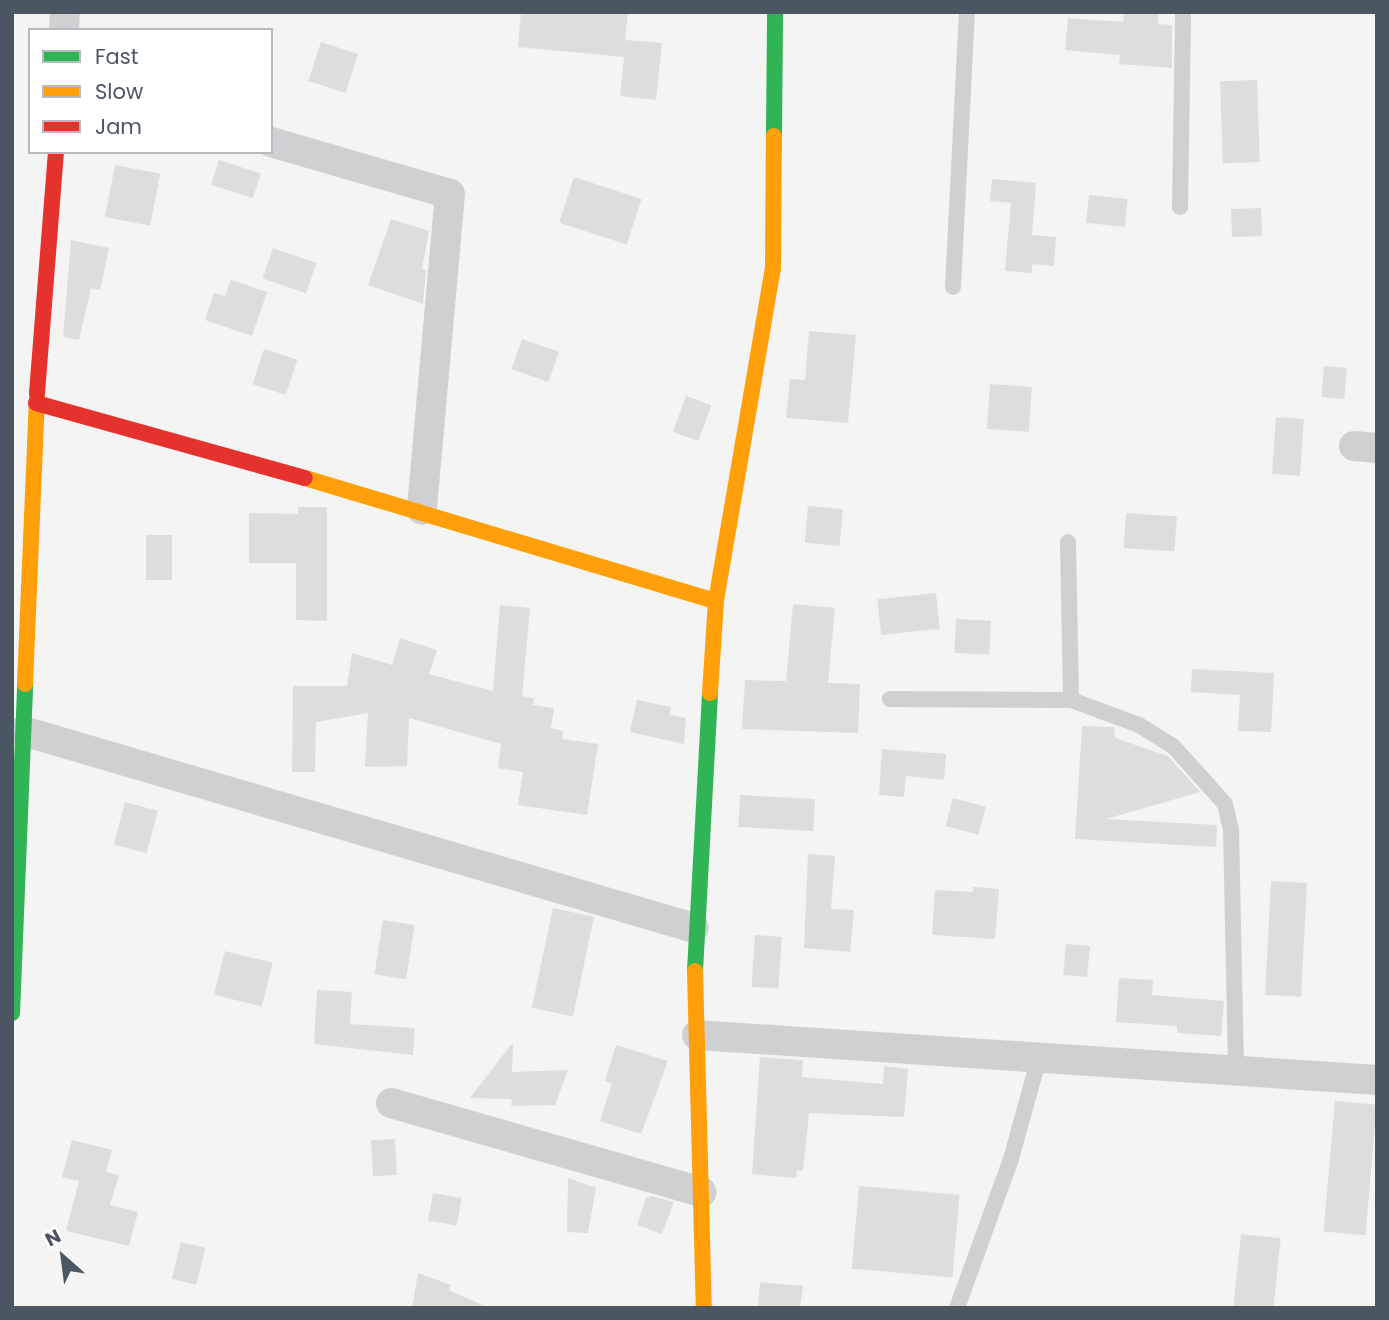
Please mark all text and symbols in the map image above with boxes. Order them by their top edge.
legend [28,28,273,154]
text: Fast [95,42,138,71]
text: Slow [95,77,143,106]
text: Jam [95,112,142,141]
north arrow [28,1222,98,1292]
text: N [40,1223,66,1253]

